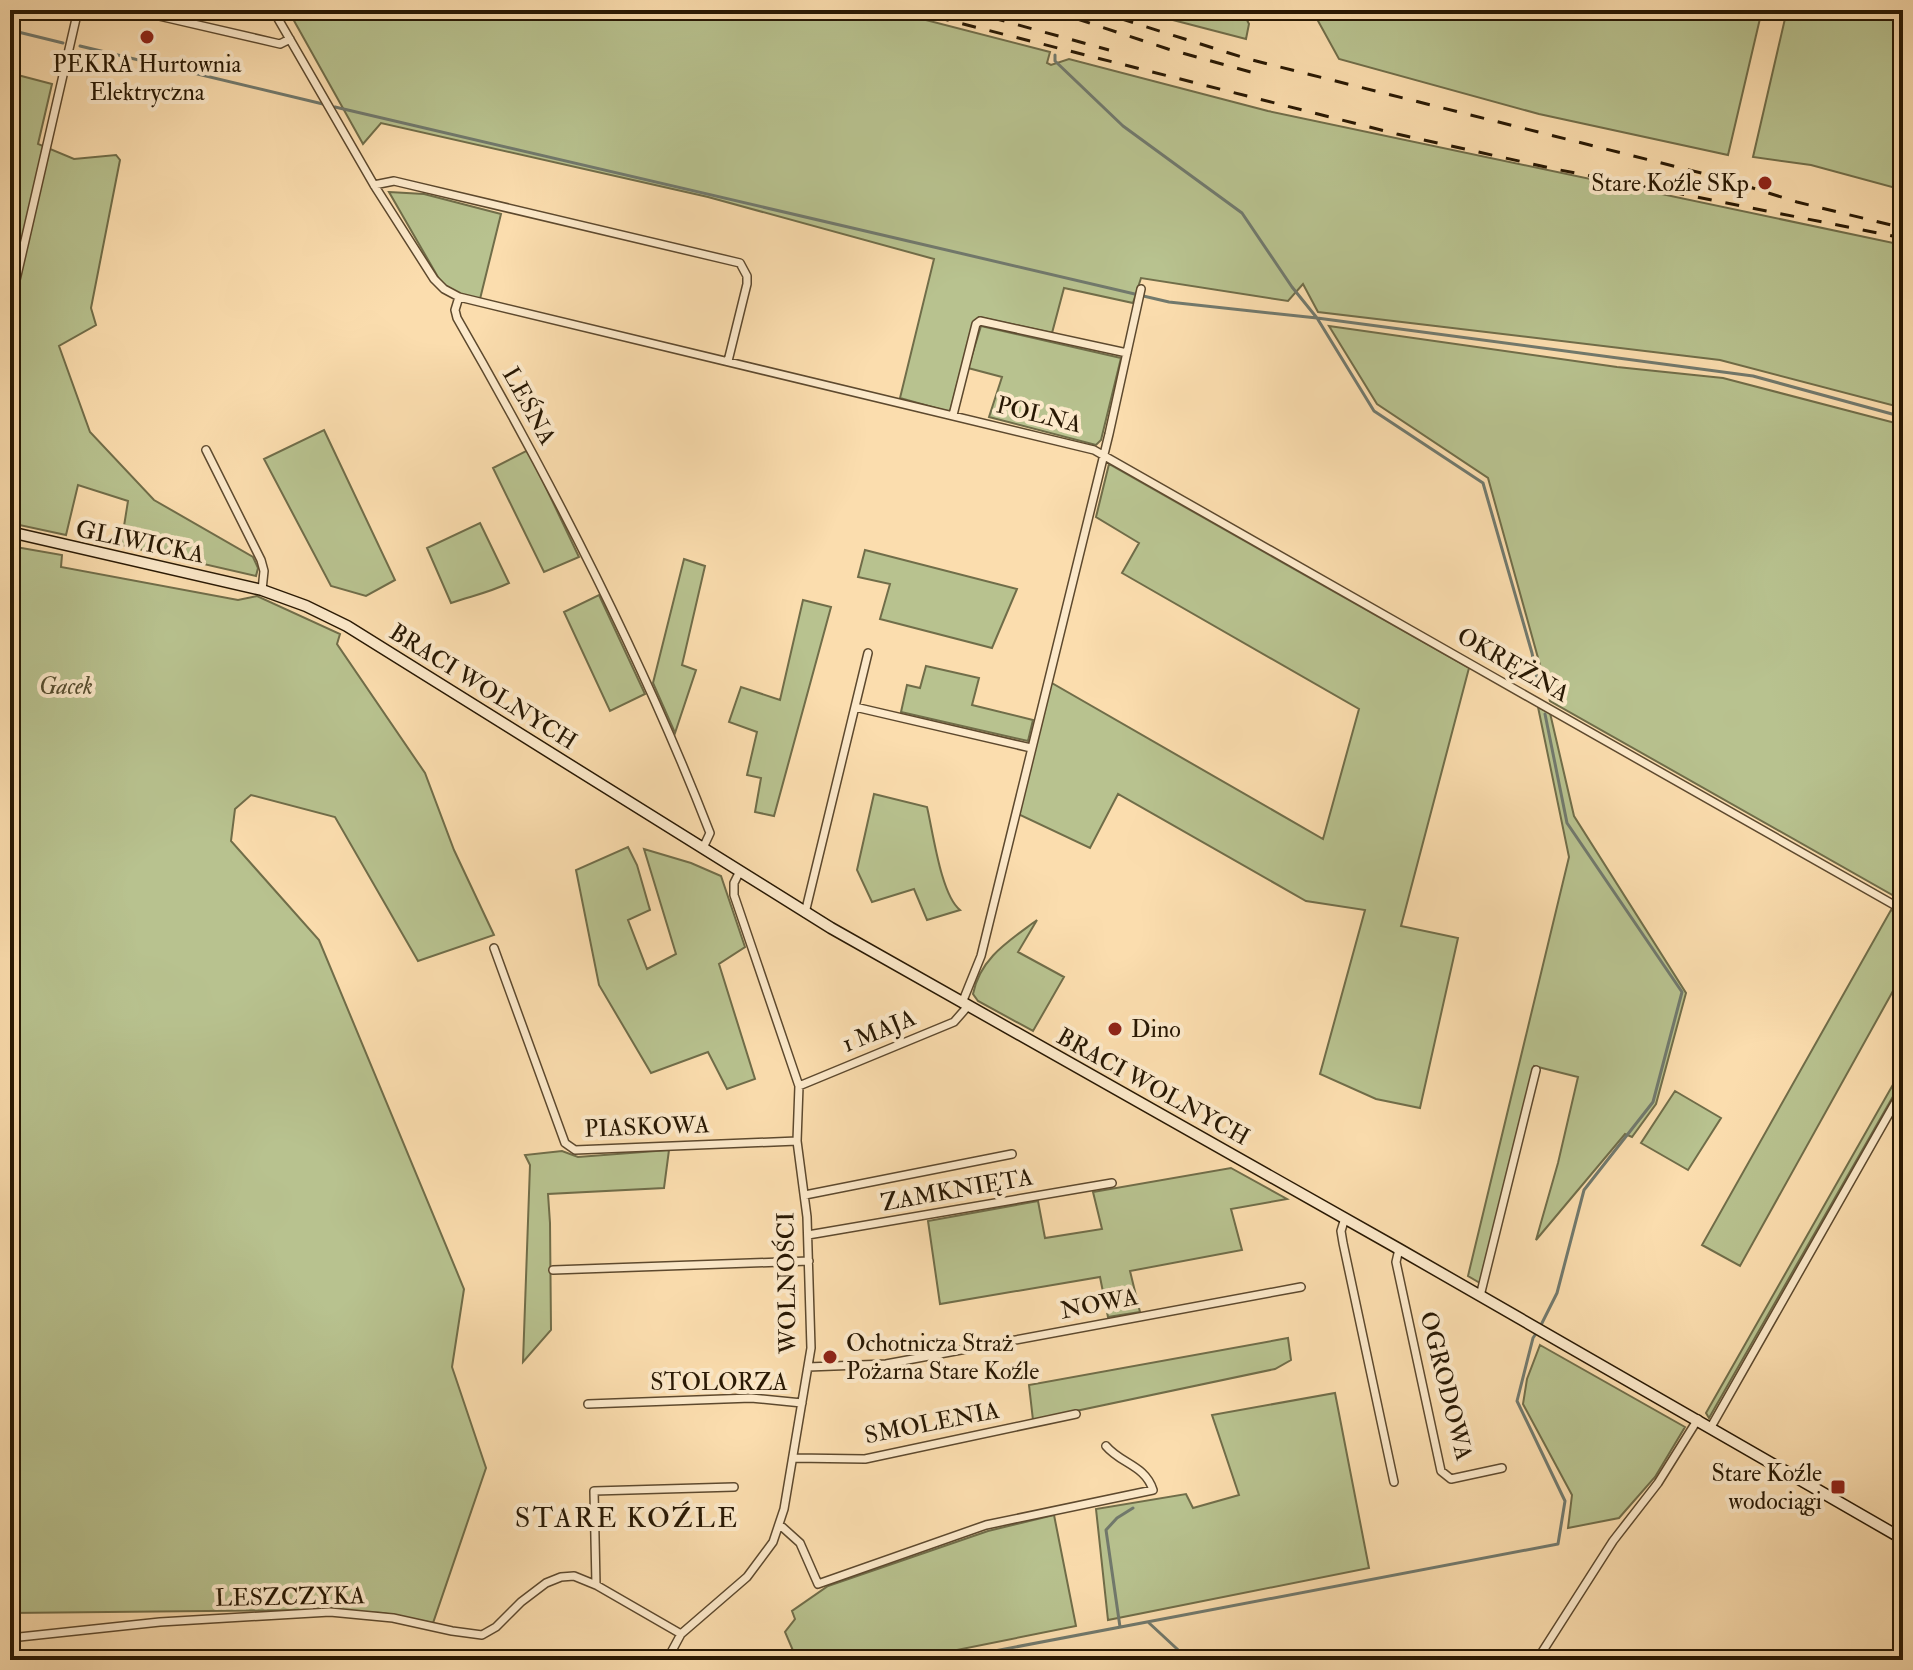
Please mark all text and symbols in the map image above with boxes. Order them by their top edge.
marker: PEKRA Hurtownia Elektryczna [138,28,156,46]
place label: PEKRA Hurtownia Elektryczna [53,49,243,108]
place label: Stare Koźle SKp [1591,168,1749,199]
marker: Stare Koźle SKp [1756,174,1774,192]
street label: LEŚNA [495,361,564,450]
street label: POLNA [993,389,1085,441]
street label: GLIWICKA [73,513,207,571]
street label: BRACI WOLNYCH [383,617,583,757]
street label: OKRĘŻNA [1451,619,1575,710]
park label: Gacek [39,671,93,702]
street label: 1 MAJA [838,1002,920,1060]
place label: Dino [1131,1014,1181,1045]
marker: Dino [1106,1020,1124,1038]
street label: BRACI WOLNYCH [1051,1021,1255,1153]
street label: PIASKOWA [584,1109,710,1145]
street label: ZAMKNIĘTA [878,1161,1036,1219]
street label: WOLNOŚCI [769,1212,804,1355]
street label: NOWA [1058,1281,1140,1327]
street label: OGRODOWA [1413,1308,1479,1464]
place label: Ochotnicza Straż Pożarna Stare Koźle [846,1328,1039,1387]
marker: Ochotnicza Straż Pożarna Stare Koźle [821,1348,839,1366]
street label: STOLORZA [650,1367,788,1398]
street label: SMOLENIA [862,1395,1002,1451]
place label: Stare Koźle wodociągi [1711,1458,1822,1517]
marker: Stare Koźle wodociągi [1829,1478,1847,1496]
district label: STARE KOŹLE [515,1500,739,1536]
street label: LESZCZYKA [215,1580,365,1614]

